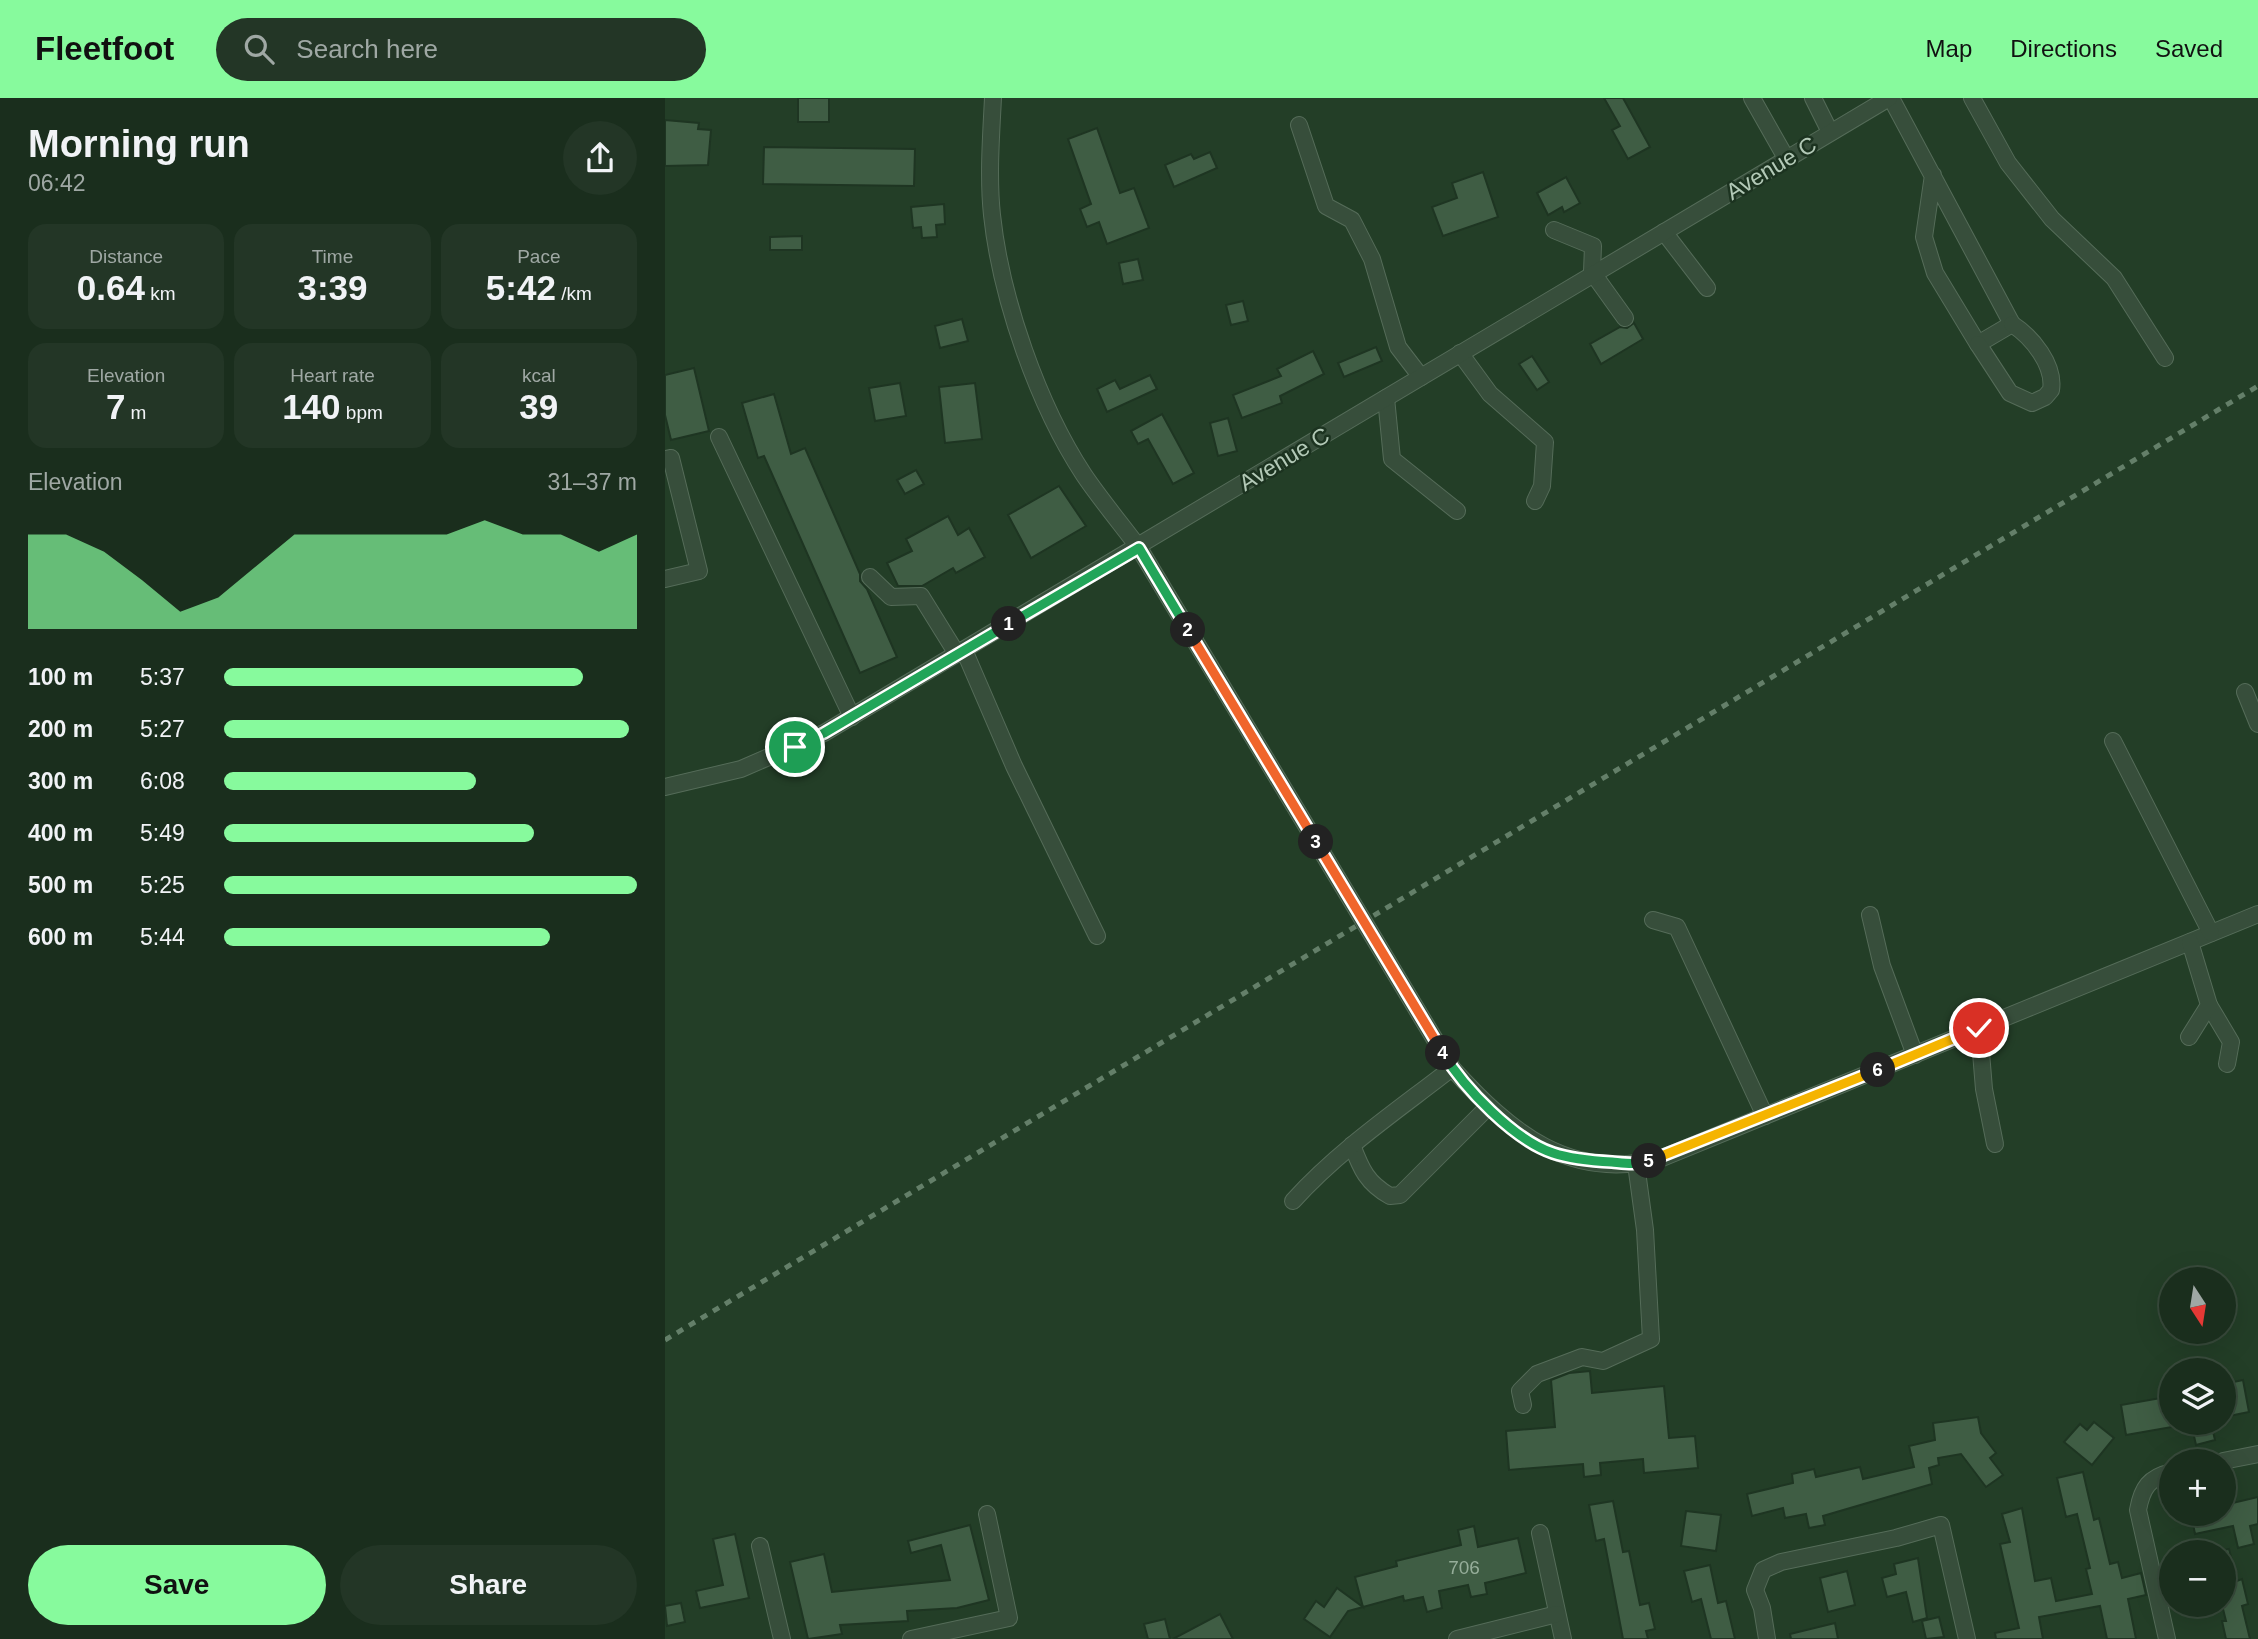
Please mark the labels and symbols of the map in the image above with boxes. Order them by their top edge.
street label: Avenue C [1721,131,1821,205]
street label: Avenue C [1234,422,1334,496]
pin: 1 [991,606,1027,642]
pin: 2 [1170,612,1205,648]
pin [765,717,825,777]
pin: 3 [1299,824,1333,860]
pin [1949,998,2009,1058]
pin: 4 [1425,1035,1461,1070]
pin: 6 [1861,1052,1895,1088]
pin: 5 [1632,1144,1667,1178]
north arrow [2159,1267,2237,1344]
house number: 706 [1448,1557,1480,1578]

